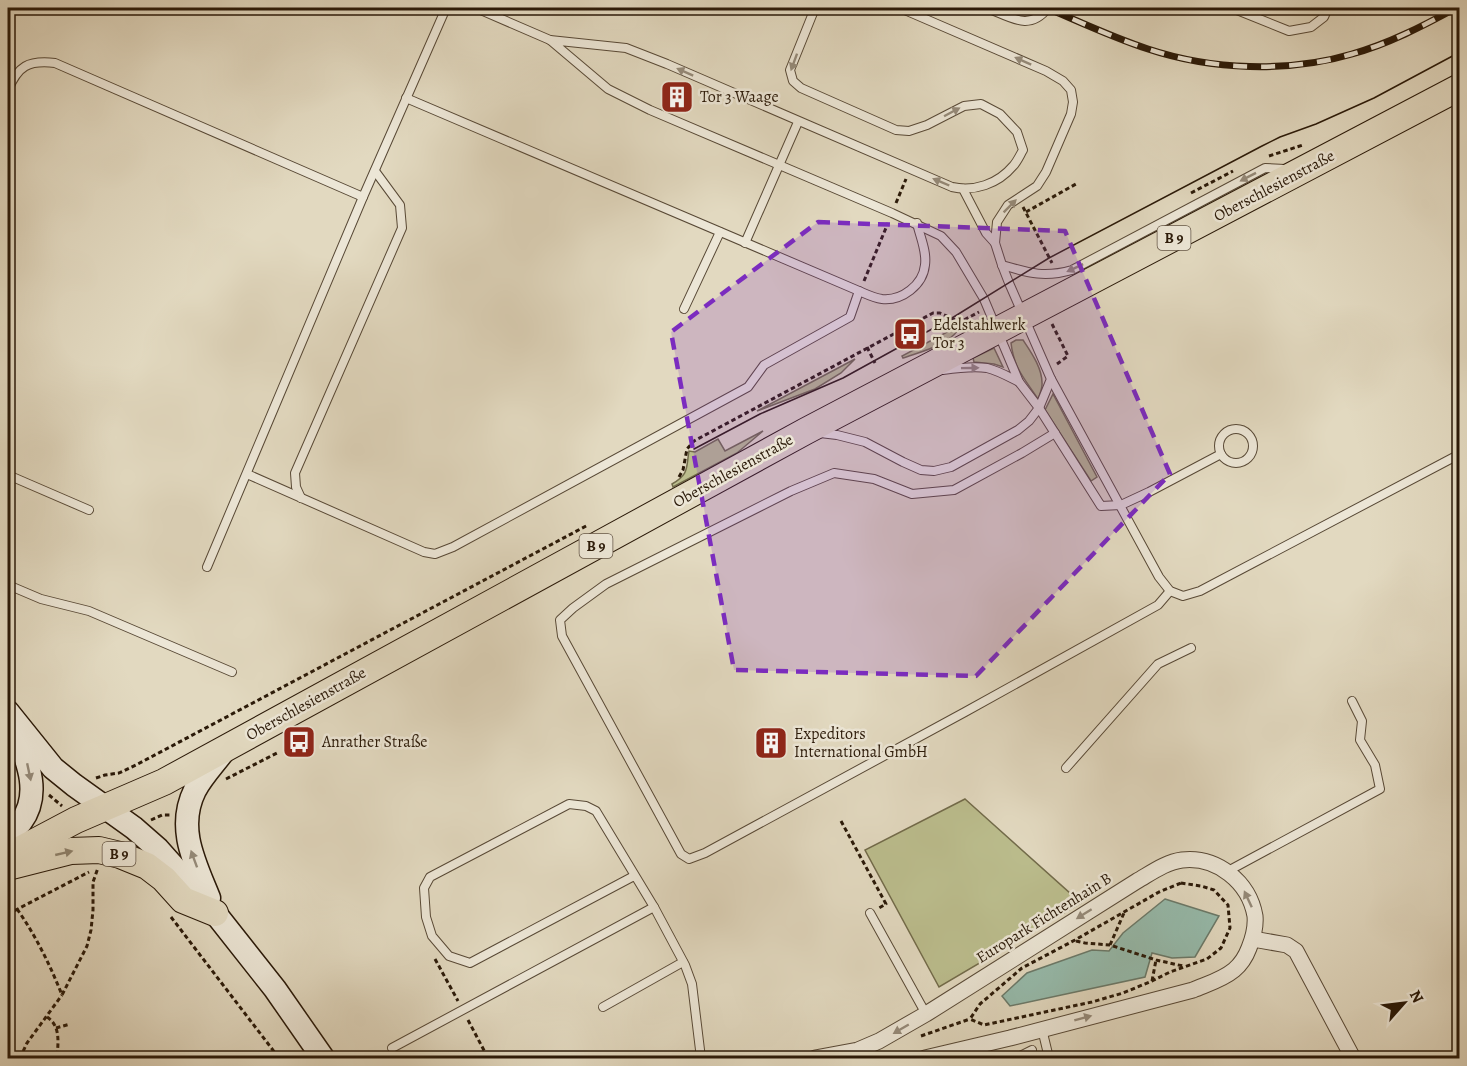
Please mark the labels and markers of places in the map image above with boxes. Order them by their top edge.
building icon: Tor 3 Waage [659,79,695,115]
place label: Tor 3 Waage [700,86,779,108]
place label: Edelstahlwerk Tor 3 [933,314,1026,354]
bus stop icon: Edelstahlwerk Tor 3 [892,316,928,352]
place label: Expeditors International GmbH [794,723,928,763]
bus stop icon: Anrather Straße [281,724,317,760]
building icon: Expeditors International GmbH [753,725,789,761]
place label: Anrather Straße [321,731,427,753]

